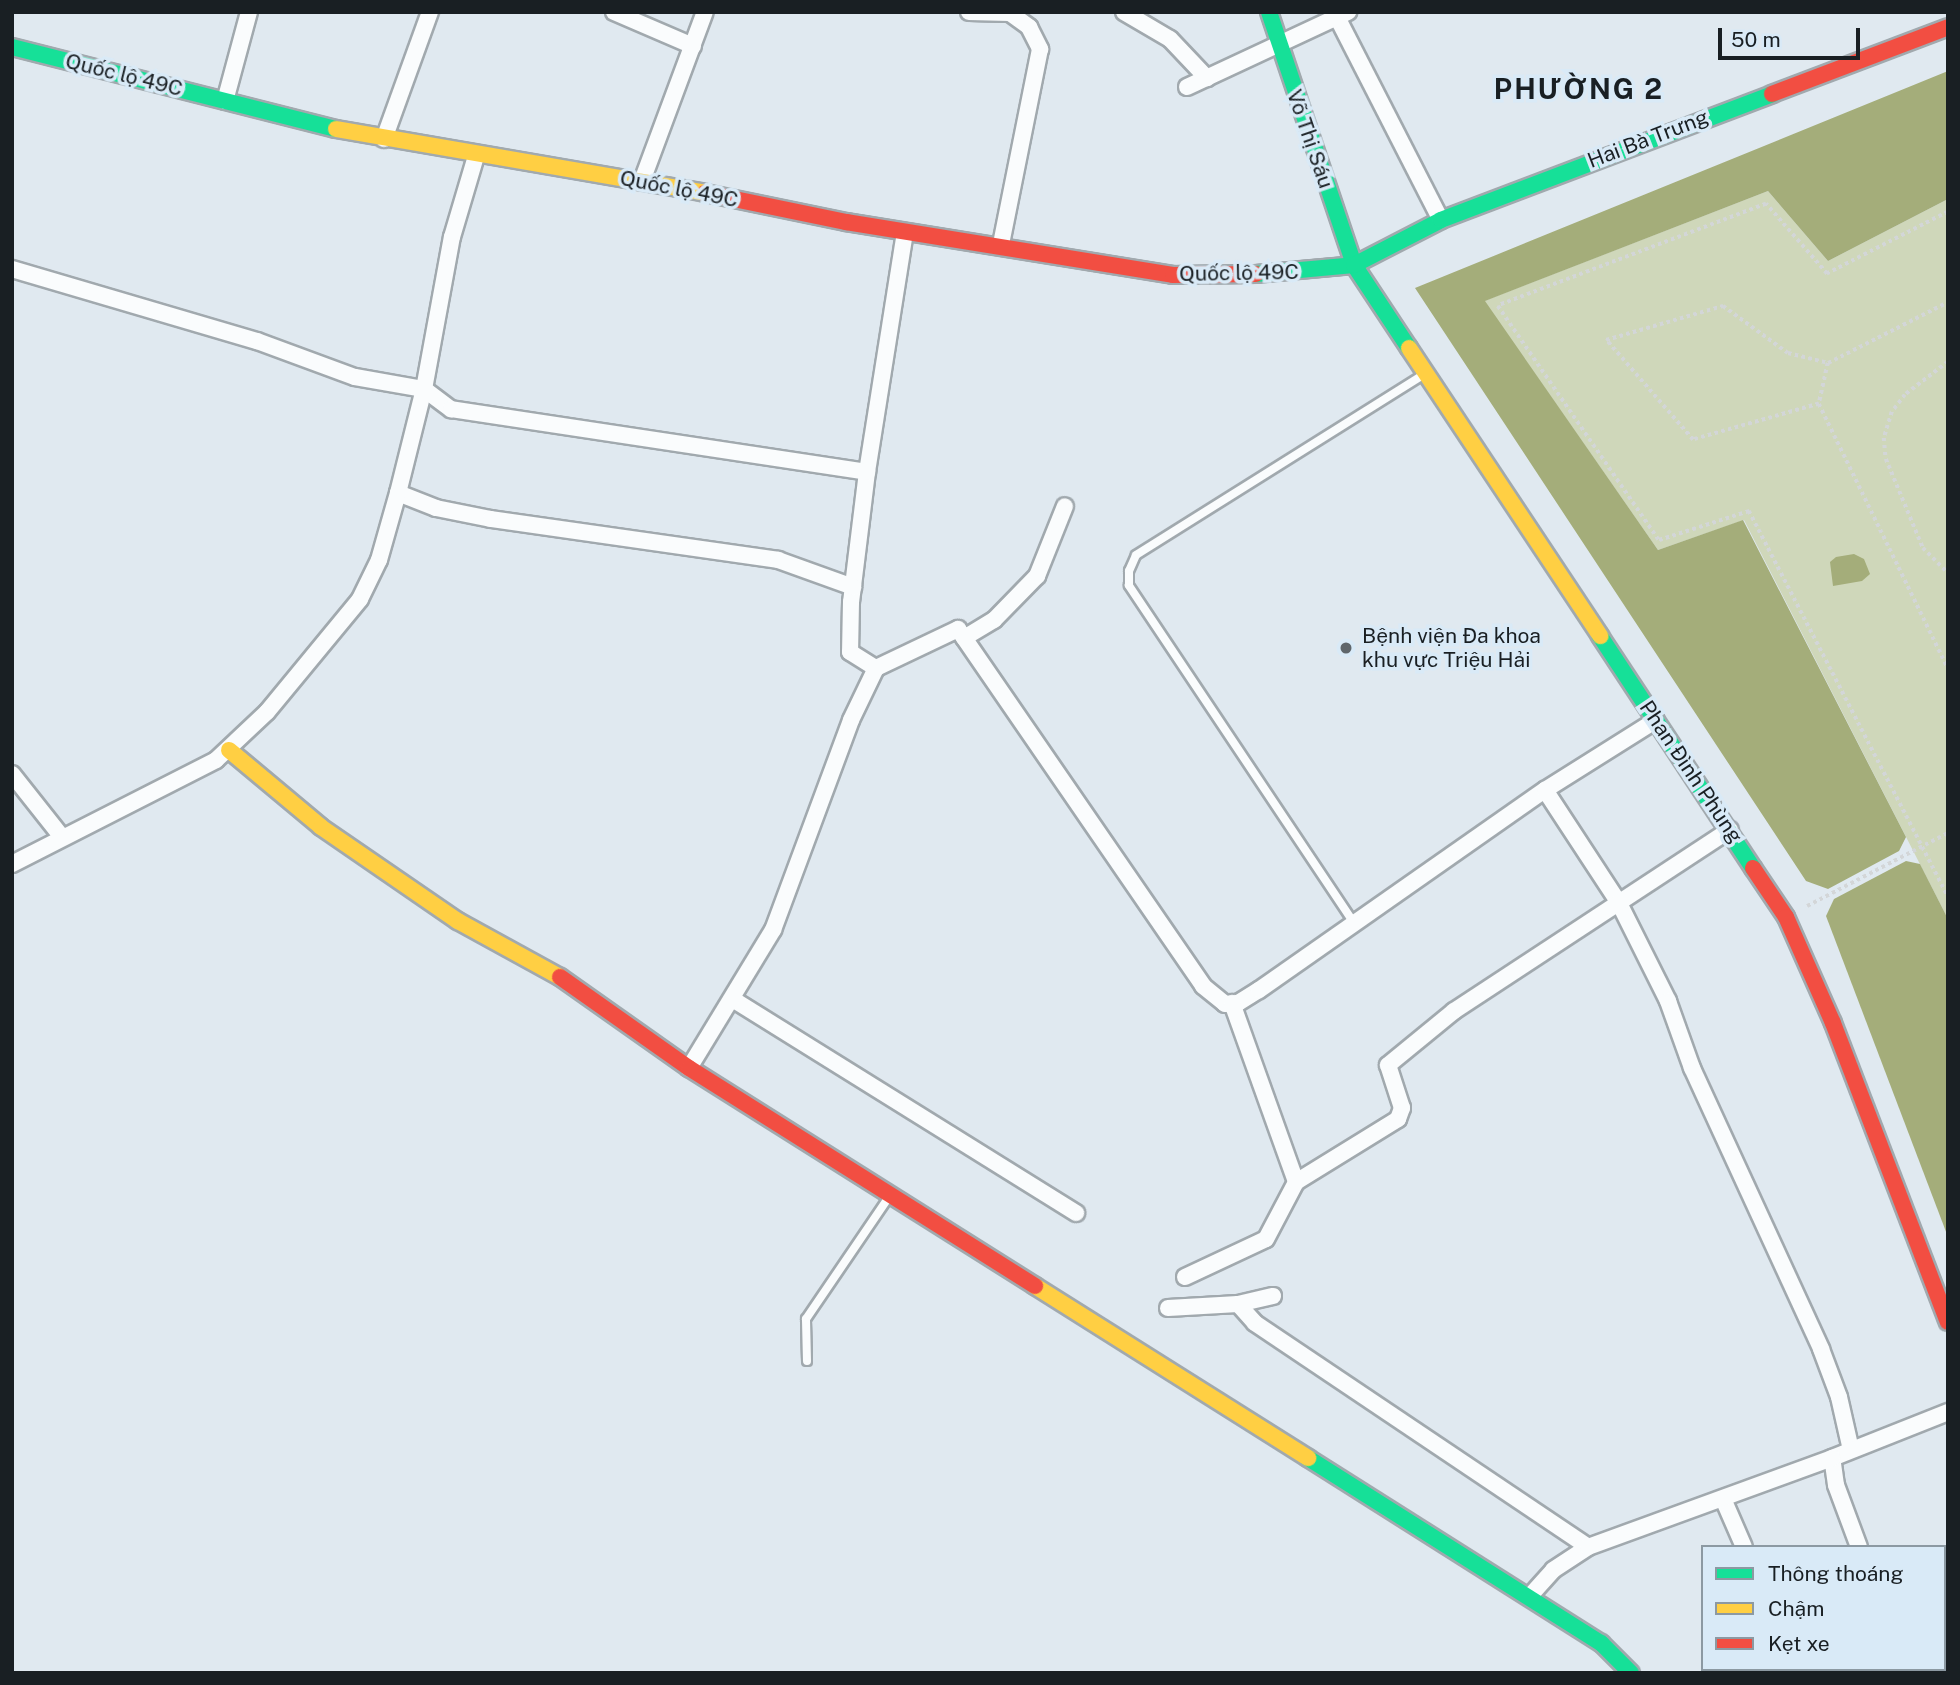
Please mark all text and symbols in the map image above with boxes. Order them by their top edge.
scale bar [1722,14,1864,58]
text: 50 m [1731,27,1781,52]
street label: Quốc lộ 49C [63,48,185,102]
district label: PHƯỜNG 2 [1495,72,1663,106]
street label: Võ Thị Sáu [1281,86,1339,192]
street label: Hai Bà Trưng [1584,104,1712,174]
street label: Quốc lộ 49C [618,165,740,213]
street label: Quốc lộ 49C [1179,259,1299,287]
place label: Bệnh viện Đa khoa khu vực Triệu Hải [1362,623,1541,673]
marker: Bệnh viện Đa khoa khu vực Triệu Hải [1336,638,1356,658]
street label: Phan Đình Phùng [1634,696,1748,848]
legend [1701,1545,1946,1671]
text: Thông thoáng [1768,1561,1904,1586]
text: Chậm [1768,1596,1824,1621]
text: Kẹt xe [1768,1631,1830,1656]

